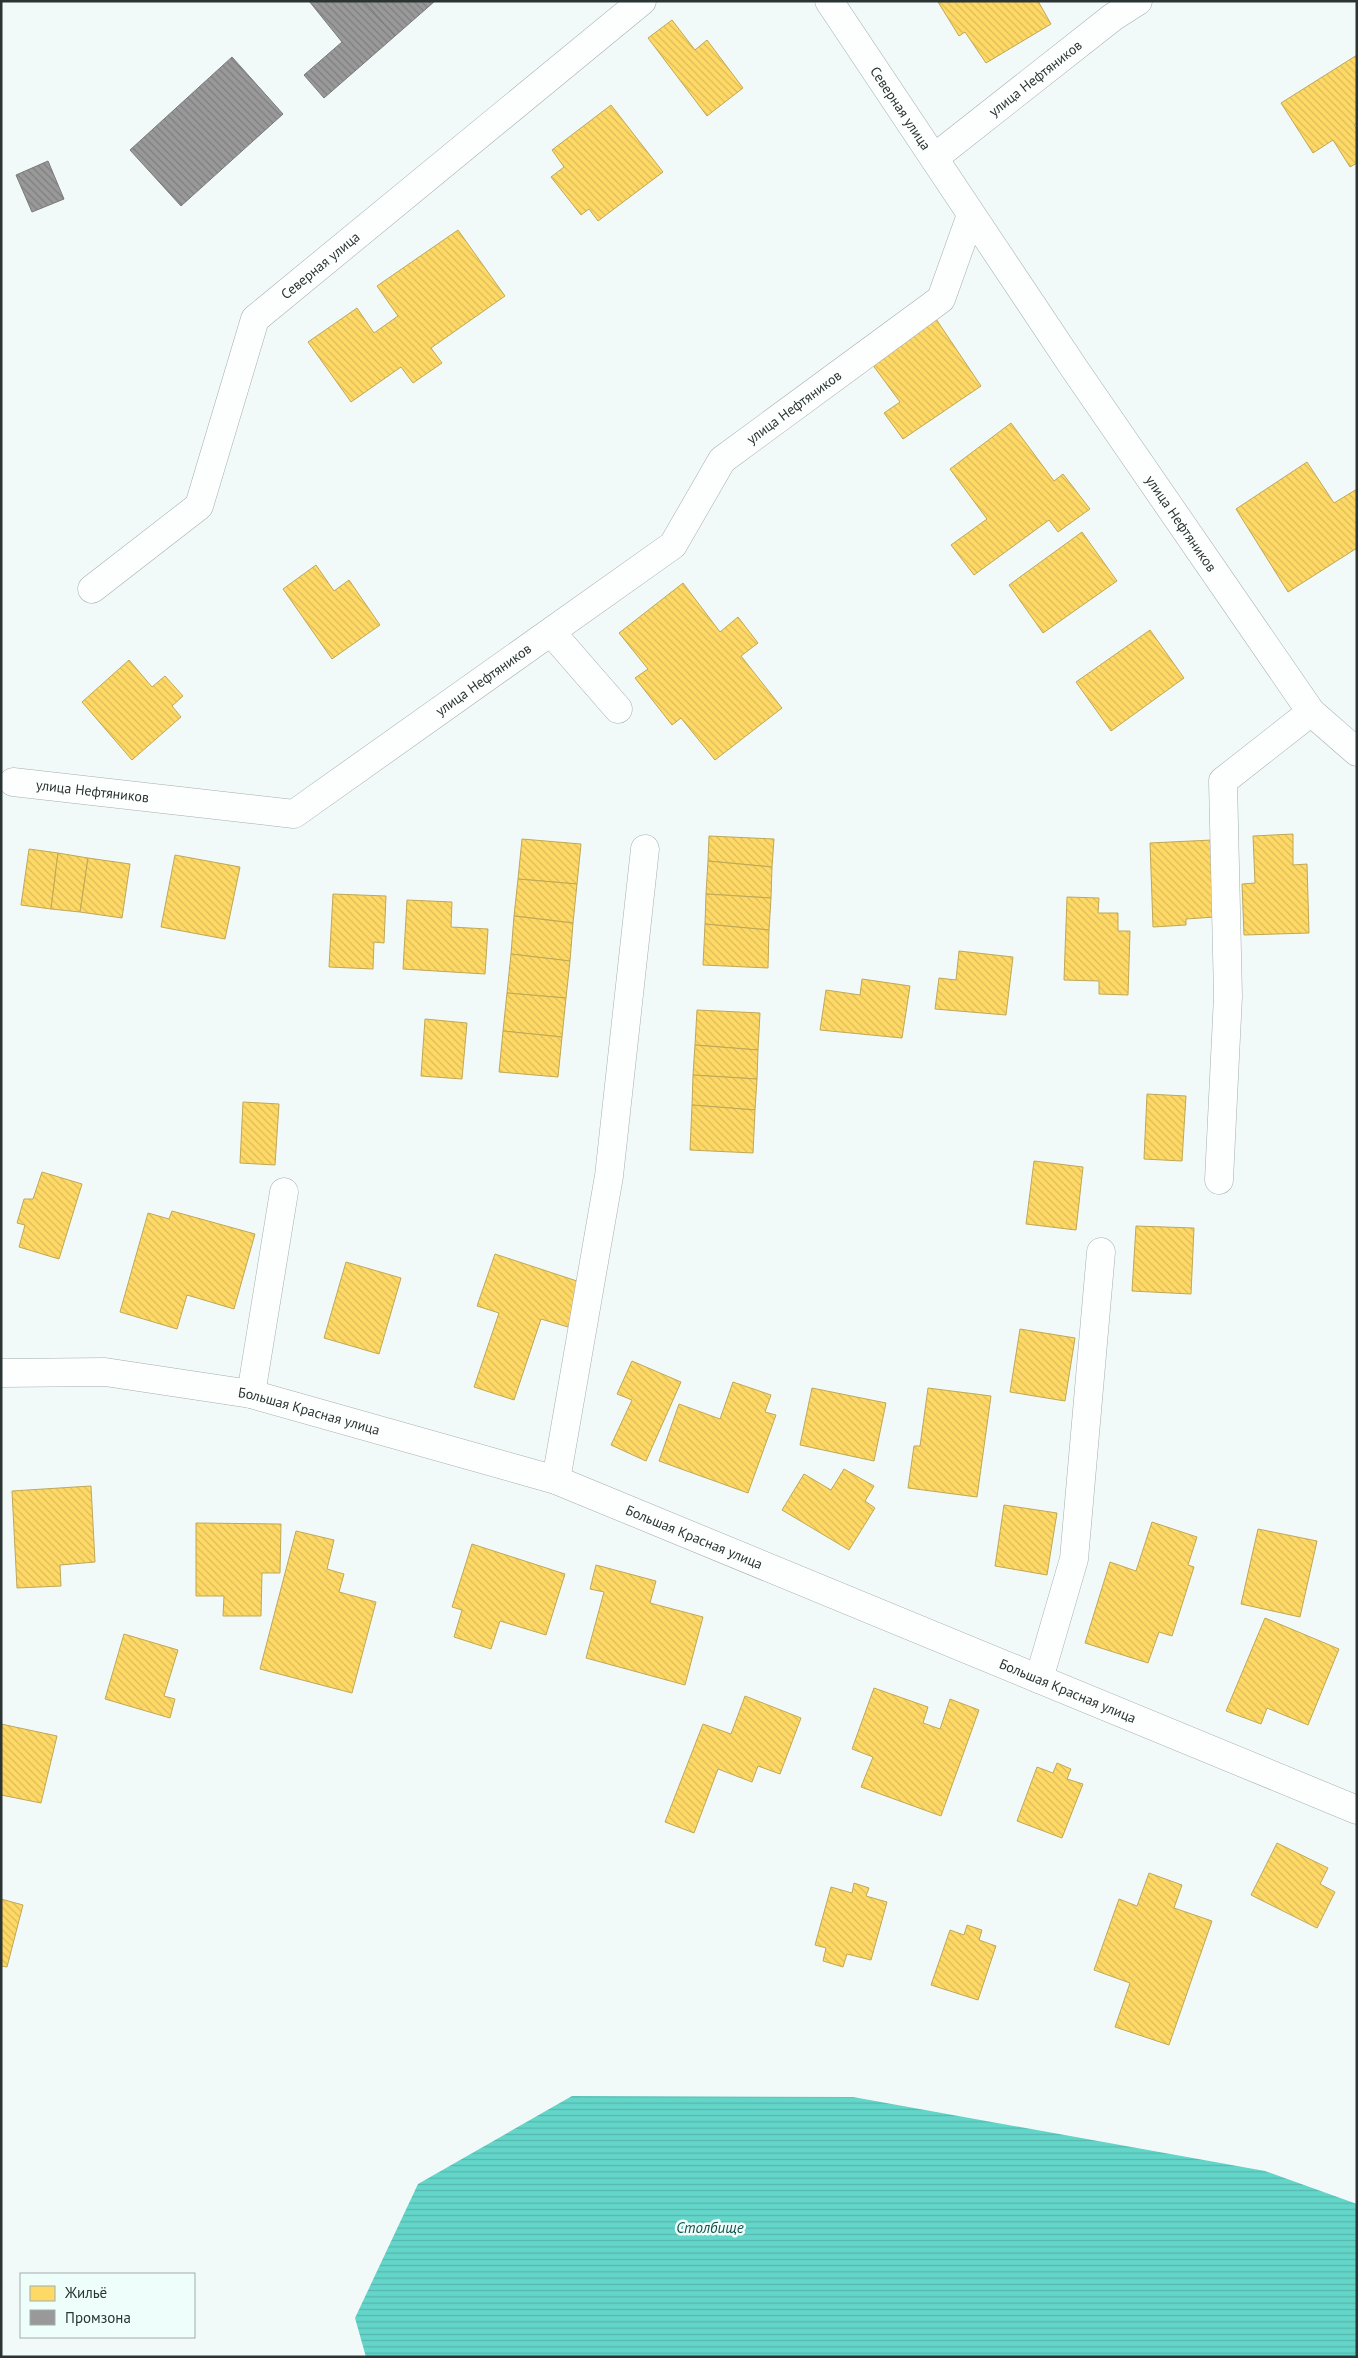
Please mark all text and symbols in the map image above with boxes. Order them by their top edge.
street label: улица Нефтяников [985,36,1086,120]
street label: Северная улица [866,63,935,154]
street label: Северная улица [277,228,363,303]
street label: улица Нефтяников [743,366,845,448]
street label: улица Нефтяников [1141,472,1221,575]
street label: улица Нефтяников [432,639,535,720]
street label: улица Нефтяников [35,776,150,806]
street label: Большая Красная улица [237,1383,382,1439]
street label: Большая Красная улица [623,1501,765,1573]
street label: Большая Красная улица [997,1655,1139,1727]
water label: Столбище [676,2218,744,2237]
legend [20,2273,195,2338]
text: Жильё [64,2283,107,2302]
text: Промзона [65,2308,131,2327]

